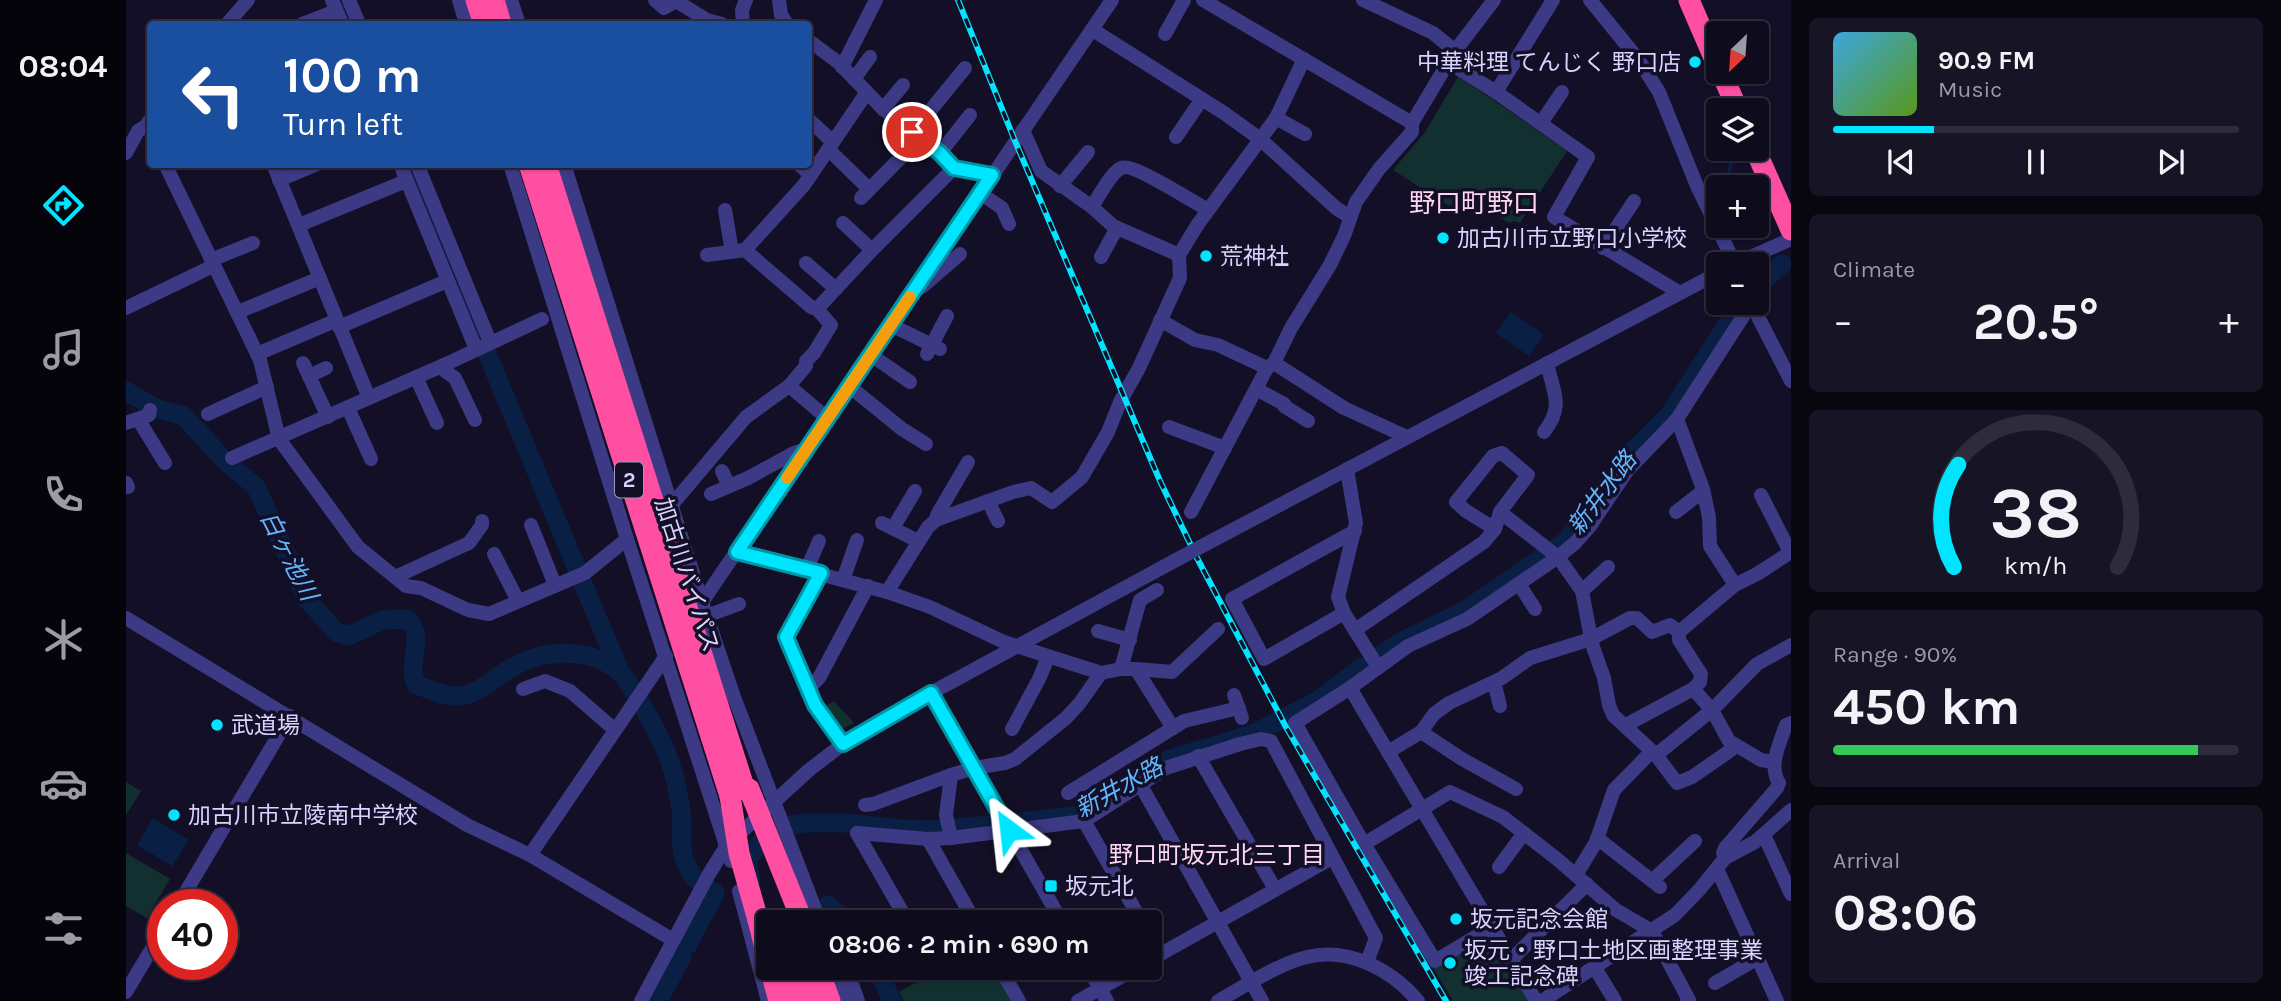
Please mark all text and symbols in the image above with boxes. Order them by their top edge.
north arrow [1706,21,1769,84]
map controls [1706,21,1769,315]
text: 90.9 FM [1938,45,2035,76]
text: 100 m [283,47,421,104]
text: 08:04 [19,48,107,85]
icon: left [168,49,259,140]
place label: 中華料理 てんじく 野口店 [1417,49,1681,76]
marker: 中華料理 てんじく 野口店 [1687,54,1703,70]
text: Music [1938,76,2002,103]
button: layers [1706,98,1769,161]
pin [882,102,942,162]
text: Turn left [283,106,403,143]
icon: arrive [893,113,931,151]
icon: previous [1882,143,1920,181]
icon: pause [2017,143,2055,181]
icon: next [2152,143,2190,181]
button: + [1706,175,1769,238]
icon: directions [39,181,88,230]
district label: 野口町野口 [1409,188,1539,219]
place label: 加古川市立野口小学校 [1457,225,1687,252]
marker: 加古川市立野口小学校 [1435,230,1451,246]
place label: 荒神社 [1220,243,1289,270]
marker: 荒神社 [1198,248,1214,264]
button: − [1706,252,1769,315]
text: Climate [1833,256,1915,283]
text: 20.5° [1973,291,2099,352]
text: − [1833,299,1853,344]
text: + [2219,299,2239,344]
icon: music [39,325,88,374]
water label: 新井水路 [1562,445,1643,540]
road number: 2 [615,462,643,498]
icon: phone [39,470,88,519]
text: 38 [1990,470,2082,555]
street label: 加古川バイパス [649,494,725,656]
water label: 白ヶ池川 [255,507,325,608]
text: km/h [2004,550,2068,579]
icon: climate [39,615,88,664]
text: Range · 90% [1833,641,1957,668]
text: 450 km [1833,676,2020,737]
place label: 武道場 [231,712,300,739]
marker: 武道場 [209,717,225,733]
water label: 新井水路 [1070,752,1170,824]
icon: car [39,759,88,808]
position arrow [972,793,1046,867]
place label: 加古川市立陵南中学校 [188,802,418,829]
marker: 加古川市立陵南中学校 [166,807,182,823]
district label: 野口町坂元北三丁目 [1109,841,1325,869]
text: Arrival [1833,847,1900,874]
place label: 坂元北 [1065,873,1134,900]
marker: 坂元北 [1043,878,1059,894]
text: 08:06 [1833,882,1978,943]
speed limit sign: 40 [147,889,238,980]
icon: filters [39,904,88,953]
place label: 坂元記念会館 [1470,906,1608,933]
marker: 坂元記念会館 [1448,911,1464,927]
text: 08:06 · 2 min · 690 m [828,929,1090,960]
place label: 坂元・野口土地区画整理事業 竣工記念碑 [1464,937,1763,990]
marker: 坂元・野口土地区画整理事業 竣工記念碑 [1442,955,1458,971]

